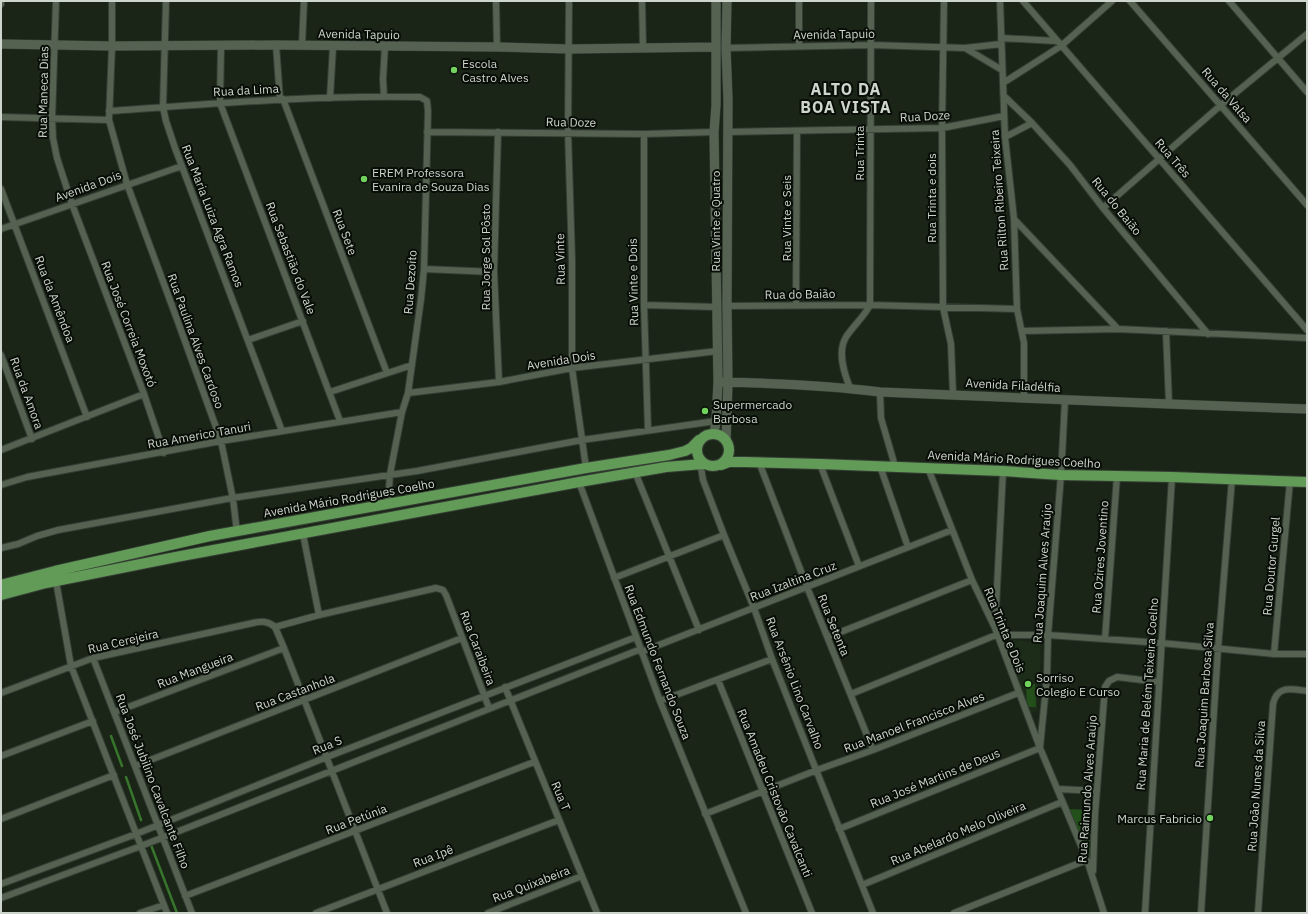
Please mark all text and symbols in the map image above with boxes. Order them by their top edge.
street label: Avenida Tapuio [318,26,400,42]
street label: Avenida Tapuio [793,26,875,42]
street label: Rua Maneca Dias [35,46,51,138]
place label: Escola Castro Alves [462,56,529,85]
street label: Rua da Valsa [1199,64,1256,126]
marker: Escola Castro Alves [449,65,459,75]
district label: ALTO DA BOA VISTA [800,79,892,117]
street label: Rua da Lima [213,81,280,99]
street label: Rua Doze [899,107,951,125]
street label: Rua Doze [546,114,597,130]
street label: Rua Trinta [852,125,867,180]
street label: Rua Rilton Ribeiro Teixeira [987,128,1011,271]
street label: Rua Três [1152,135,1194,181]
street label: Rua Maria Luiza Agra Ramos [179,143,247,290]
street label: Rua Trinta e dois [924,153,939,243]
place label: EREM Professora Evanira de Souza Dias [372,165,490,194]
street label: Avenida Dois [53,167,123,205]
street label: Rua Vinte e Quatro [708,170,723,271]
marker: EREM Professora Evanira de Souza Dias [359,174,369,184]
street label: Rua do Baião [1089,174,1145,238]
street label: Rua Vinte e Seis [779,175,794,261]
street label: Rua Sebastião do Vale [263,200,320,317]
street label: Rua Jorge Sol Pôsto [478,203,493,310]
street label: Rua Sete [329,207,361,257]
street label: Rua Vinte [552,233,568,285]
street label: Rua Vinte e Dois [625,238,641,326]
street label: Rua Dezoito [400,249,420,315]
street label: Rua da Amêndoa [32,254,79,345]
street label: Rua José Correia Moxotó [98,259,160,389]
street label: Rua Paulina Alves Cardoso [165,271,228,411]
street label: Rua do Baião [765,286,836,302]
street label: Avenida Dois [526,347,597,373]
street label: Rua da Amora [7,355,47,432]
street label: Avenida Filadélfia [965,375,1062,395]
place label: Supermercado Barbosa [713,397,793,426]
marker: Supermercado Barbosa [700,406,710,416]
street label: Rua Americo Tanuri [146,419,252,451]
street label: Avenida Mário Rodrigues Coelho [927,447,1101,471]
street label: Avenida Mário Rodrigues Coelho [262,476,436,520]
street label: Rua Ozires Joventino [1089,500,1111,614]
street label: Rua Joaquim Alves Araújo [1030,502,1054,643]
street label: Rua Doutor Gurgel [1259,516,1283,616]
street label: Rua Izaltina Cruz [748,557,839,604]
street label: Rua Edmundo Fernando Souza [621,582,695,742]
street label: Rua Trinta e Dois [981,585,1029,675]
street label: Rua Setenta [815,592,853,659]
street label: Rua Maria de Belém Teixeira Coelho [1133,597,1161,791]
street label: Rua Caraibeira [457,609,499,688]
street label: Rua Arsênio Lino Carvalho [763,615,827,751]
street label: Rua Joaquim Barbosa Silva [1191,621,1217,768]
street label: Rua Cerejeira [86,625,160,656]
street label: Rua Mangueira [155,648,236,691]
street label: Rua Castanhola [253,670,337,714]
place label: Sorriso Colegio E Curso [1036,670,1120,699]
marker: Sorriso Colegio E Curso [1023,679,1033,689]
street label: Rua Manoel Francisco Alves [841,688,987,756]
street label: Rua José Jubilino Cavalcante Filho [113,692,193,871]
street label: Rua Amadeu Cristovão Cavalcanti [734,707,816,879]
street label: Rua Raimundo Alves Araújo [1074,714,1100,863]
street label: Rua João Nunes da Silva [1244,719,1268,852]
street label: Rua S [310,732,344,758]
street label: Rua José Martins de Deus [868,745,1002,811]
street label: Rua T [548,779,574,813]
street label: Rua Abelardo Melo Oliveira [888,797,1028,868]
street label: Rua Petúnia [323,800,389,838]
place label: Marcus Fabricio [1117,811,1202,826]
marker: Marcus Fabricio [1205,813,1215,823]
street label: Rua Ipê [411,841,456,871]
street label: Rua Quixabeira [490,862,572,906]

